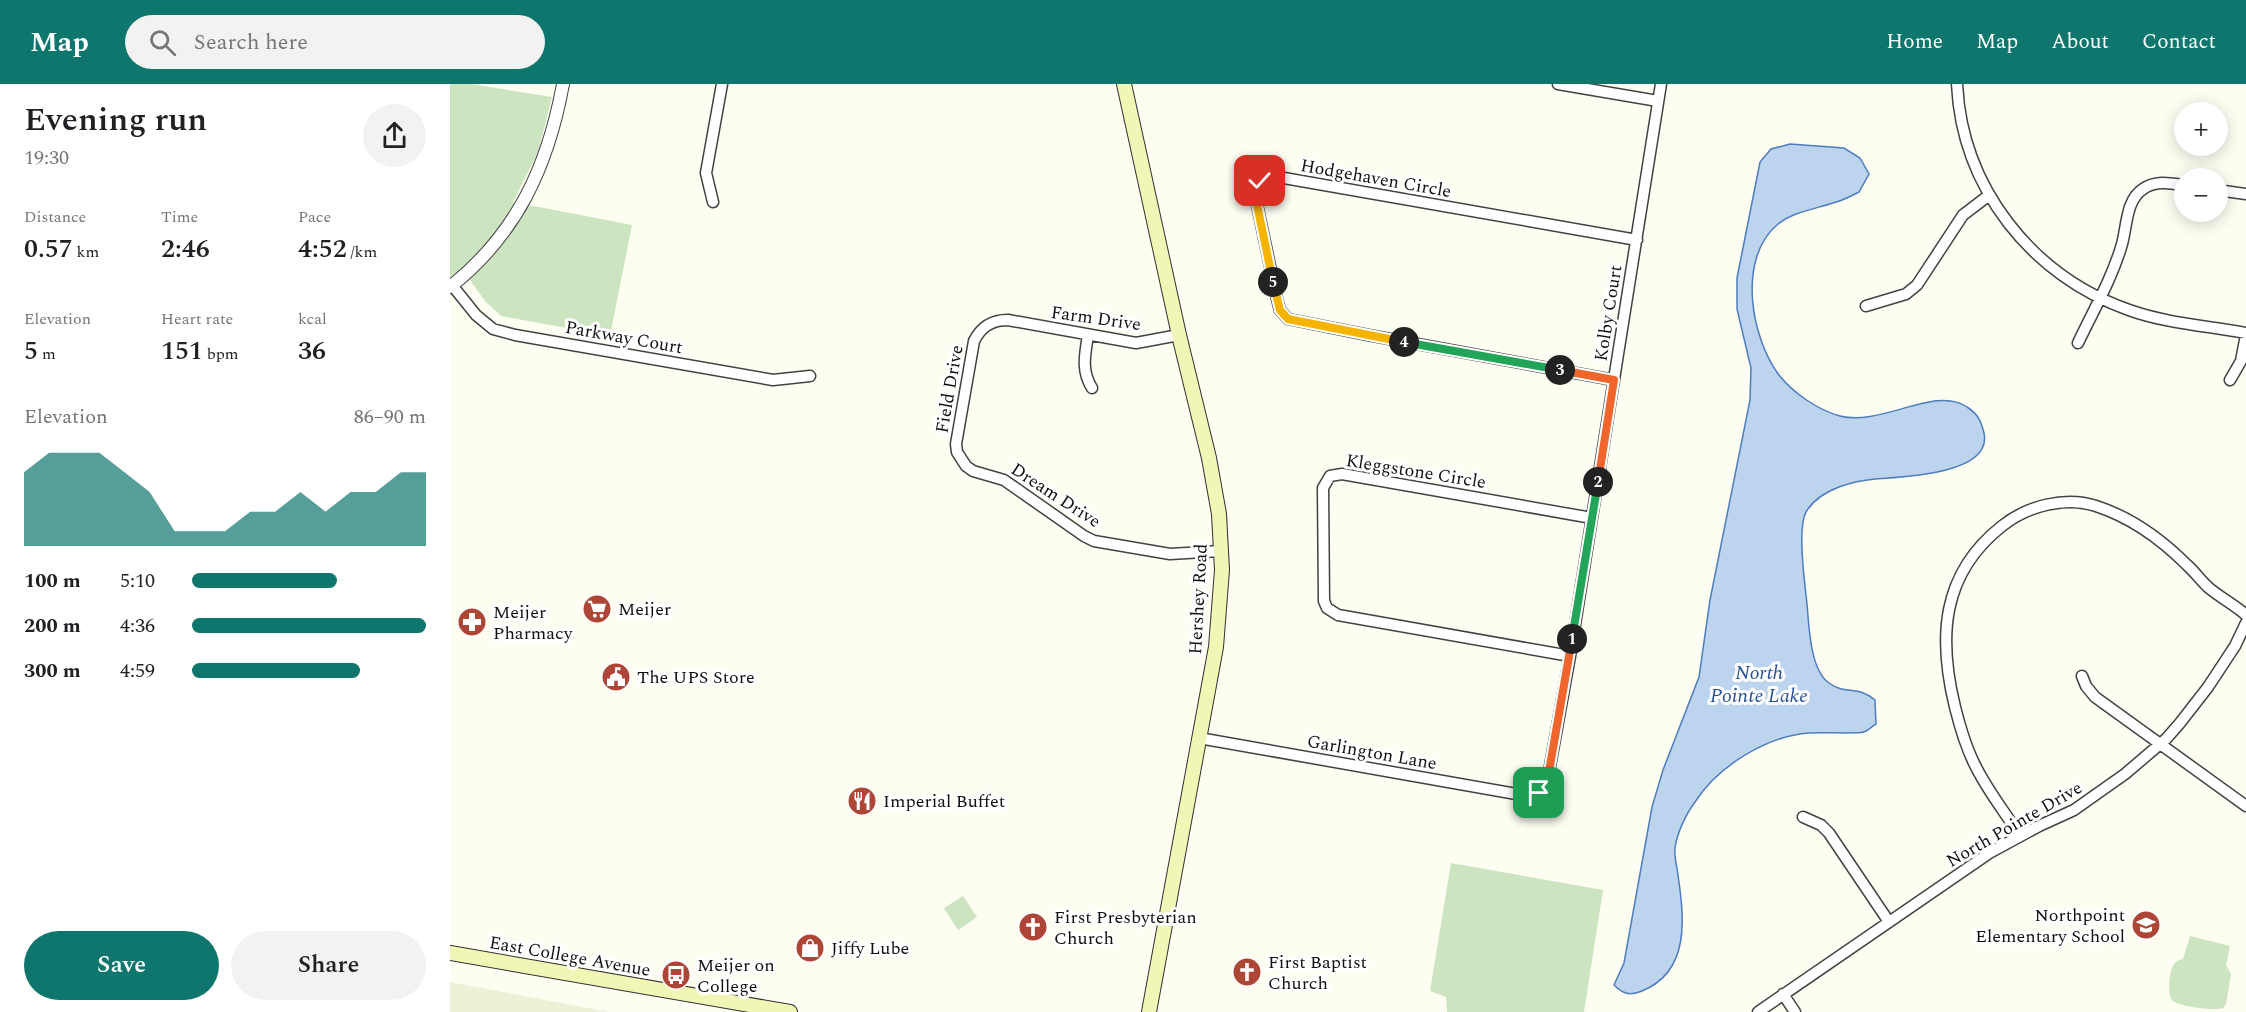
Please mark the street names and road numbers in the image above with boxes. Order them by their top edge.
street label: Hodgehaven Circle [1298,152,1454,205]
street label: Kolby Court [1588,263,1629,363]
street label: Farm Drive [1049,299,1143,338]
street label: Parkway Court [563,314,685,361]
street label: Field Drive [928,343,971,435]
street label: Kleggstone Circle [1344,447,1488,496]
street label: Dream Drive [1005,456,1106,535]
street label: Hershey Road [1182,543,1215,655]
street label: Garlington Lane [1305,728,1439,777]
street label: North Pointe Drive [1941,774,2087,874]
street label: East College Avenue [487,929,653,984]

